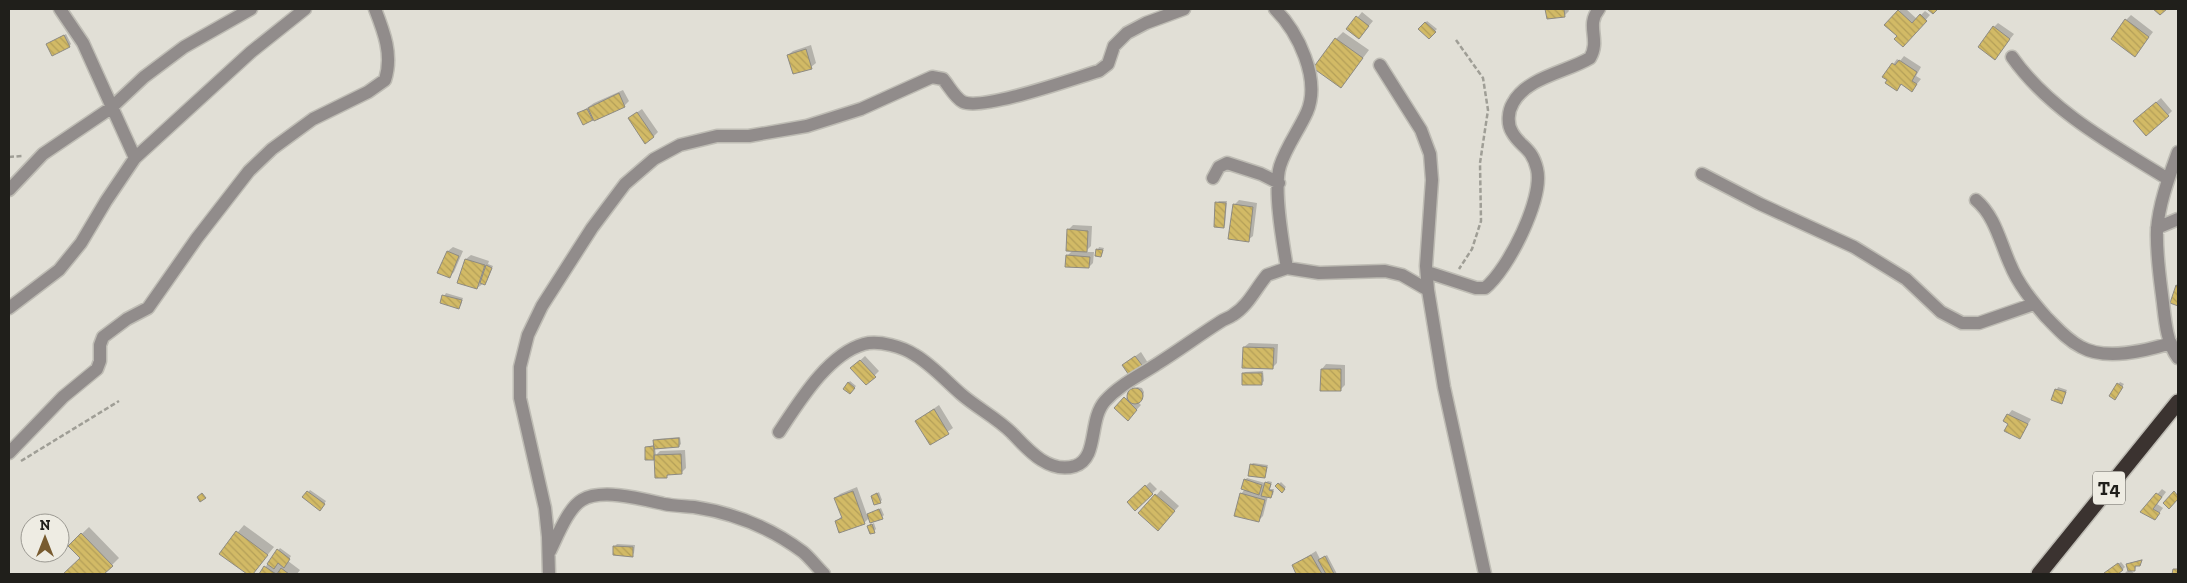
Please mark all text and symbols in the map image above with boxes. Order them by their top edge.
road number: T4 [2093,472,2125,504]
north arrow [20,513,70,563]
text: N [40,517,51,534]

